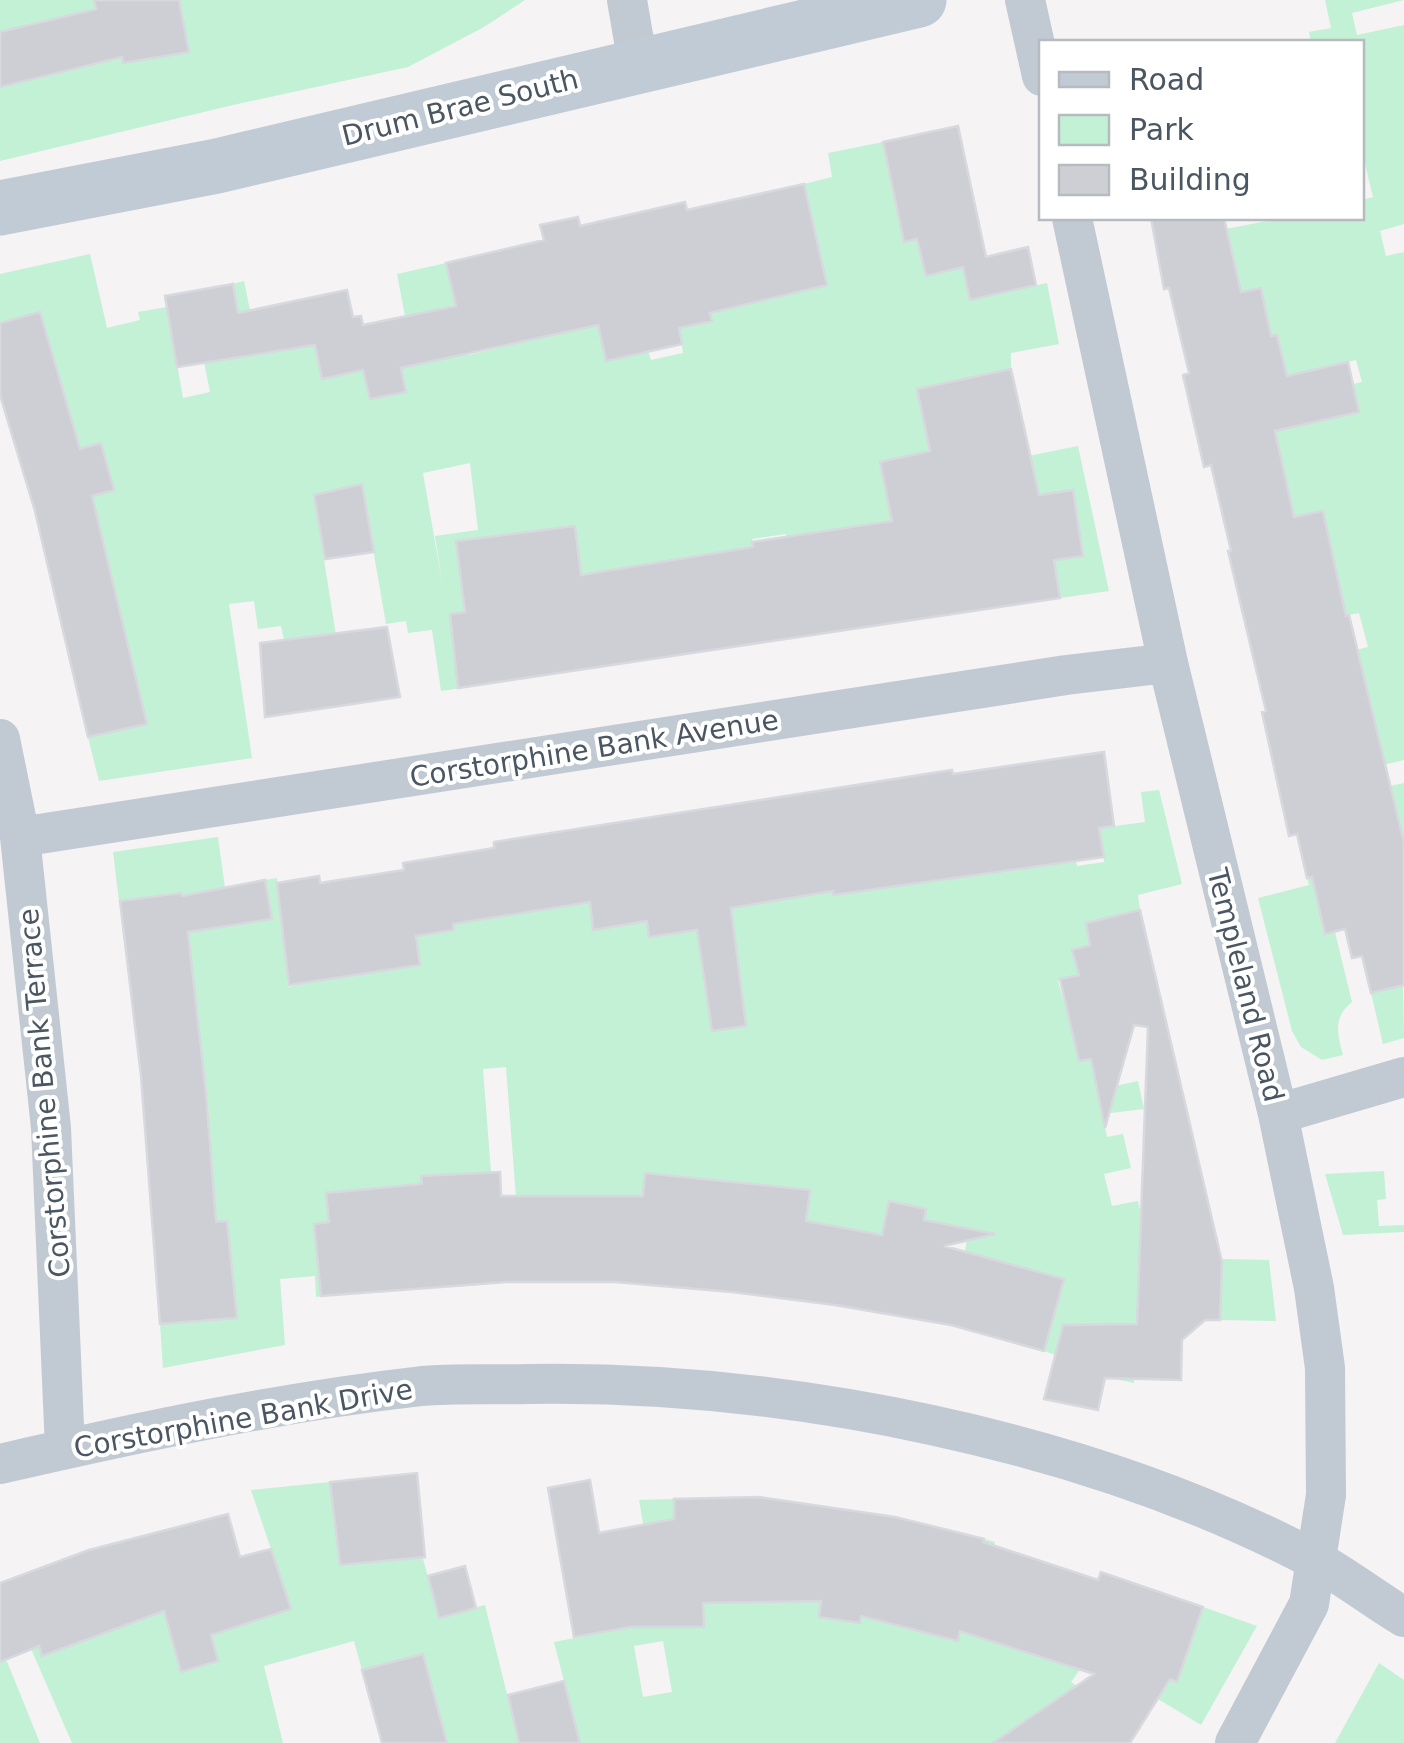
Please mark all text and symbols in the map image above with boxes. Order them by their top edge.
legend [1039,40,1364,220]
street label: Drum Brae South [339,62,582,153]
text: Road [1129,62,1204,97]
text: Park [1129,112,1194,147]
text: Building [1129,162,1251,197]
street label: Corstorphine Bank Avenue [407,703,781,794]
street label: Templeland Road [1200,864,1290,1105]
street label: Corstorphine Bank Terrace [12,907,77,1279]
street label: Corstorphine Bank Drive [71,1372,415,1465]

